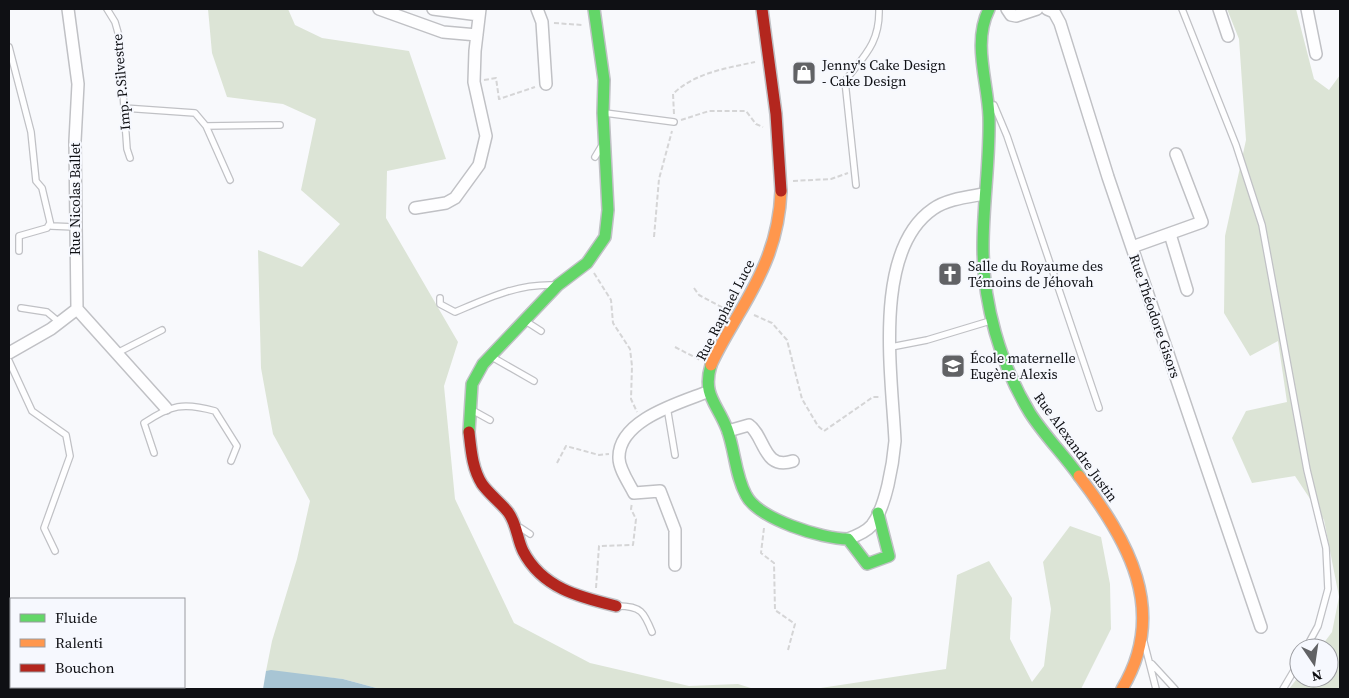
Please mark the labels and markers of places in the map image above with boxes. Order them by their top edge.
place label: Jenny's Cake Design - Cake Design [821,55,947,91]
shop icon: Jenny's Cake Design - Cake Design [791,60,817,86]
place label: Salle du Royaume des Témoins de Jéhovah [968,256,1103,292]
church icon: Salle du Royaume des Témoins de Jéhovah [937,261,963,287]
place label: École maternelle Eugène Alexis [970,348,1076,384]
school or university icon: École maternelle Eugène Alexis [940,353,966,379]

